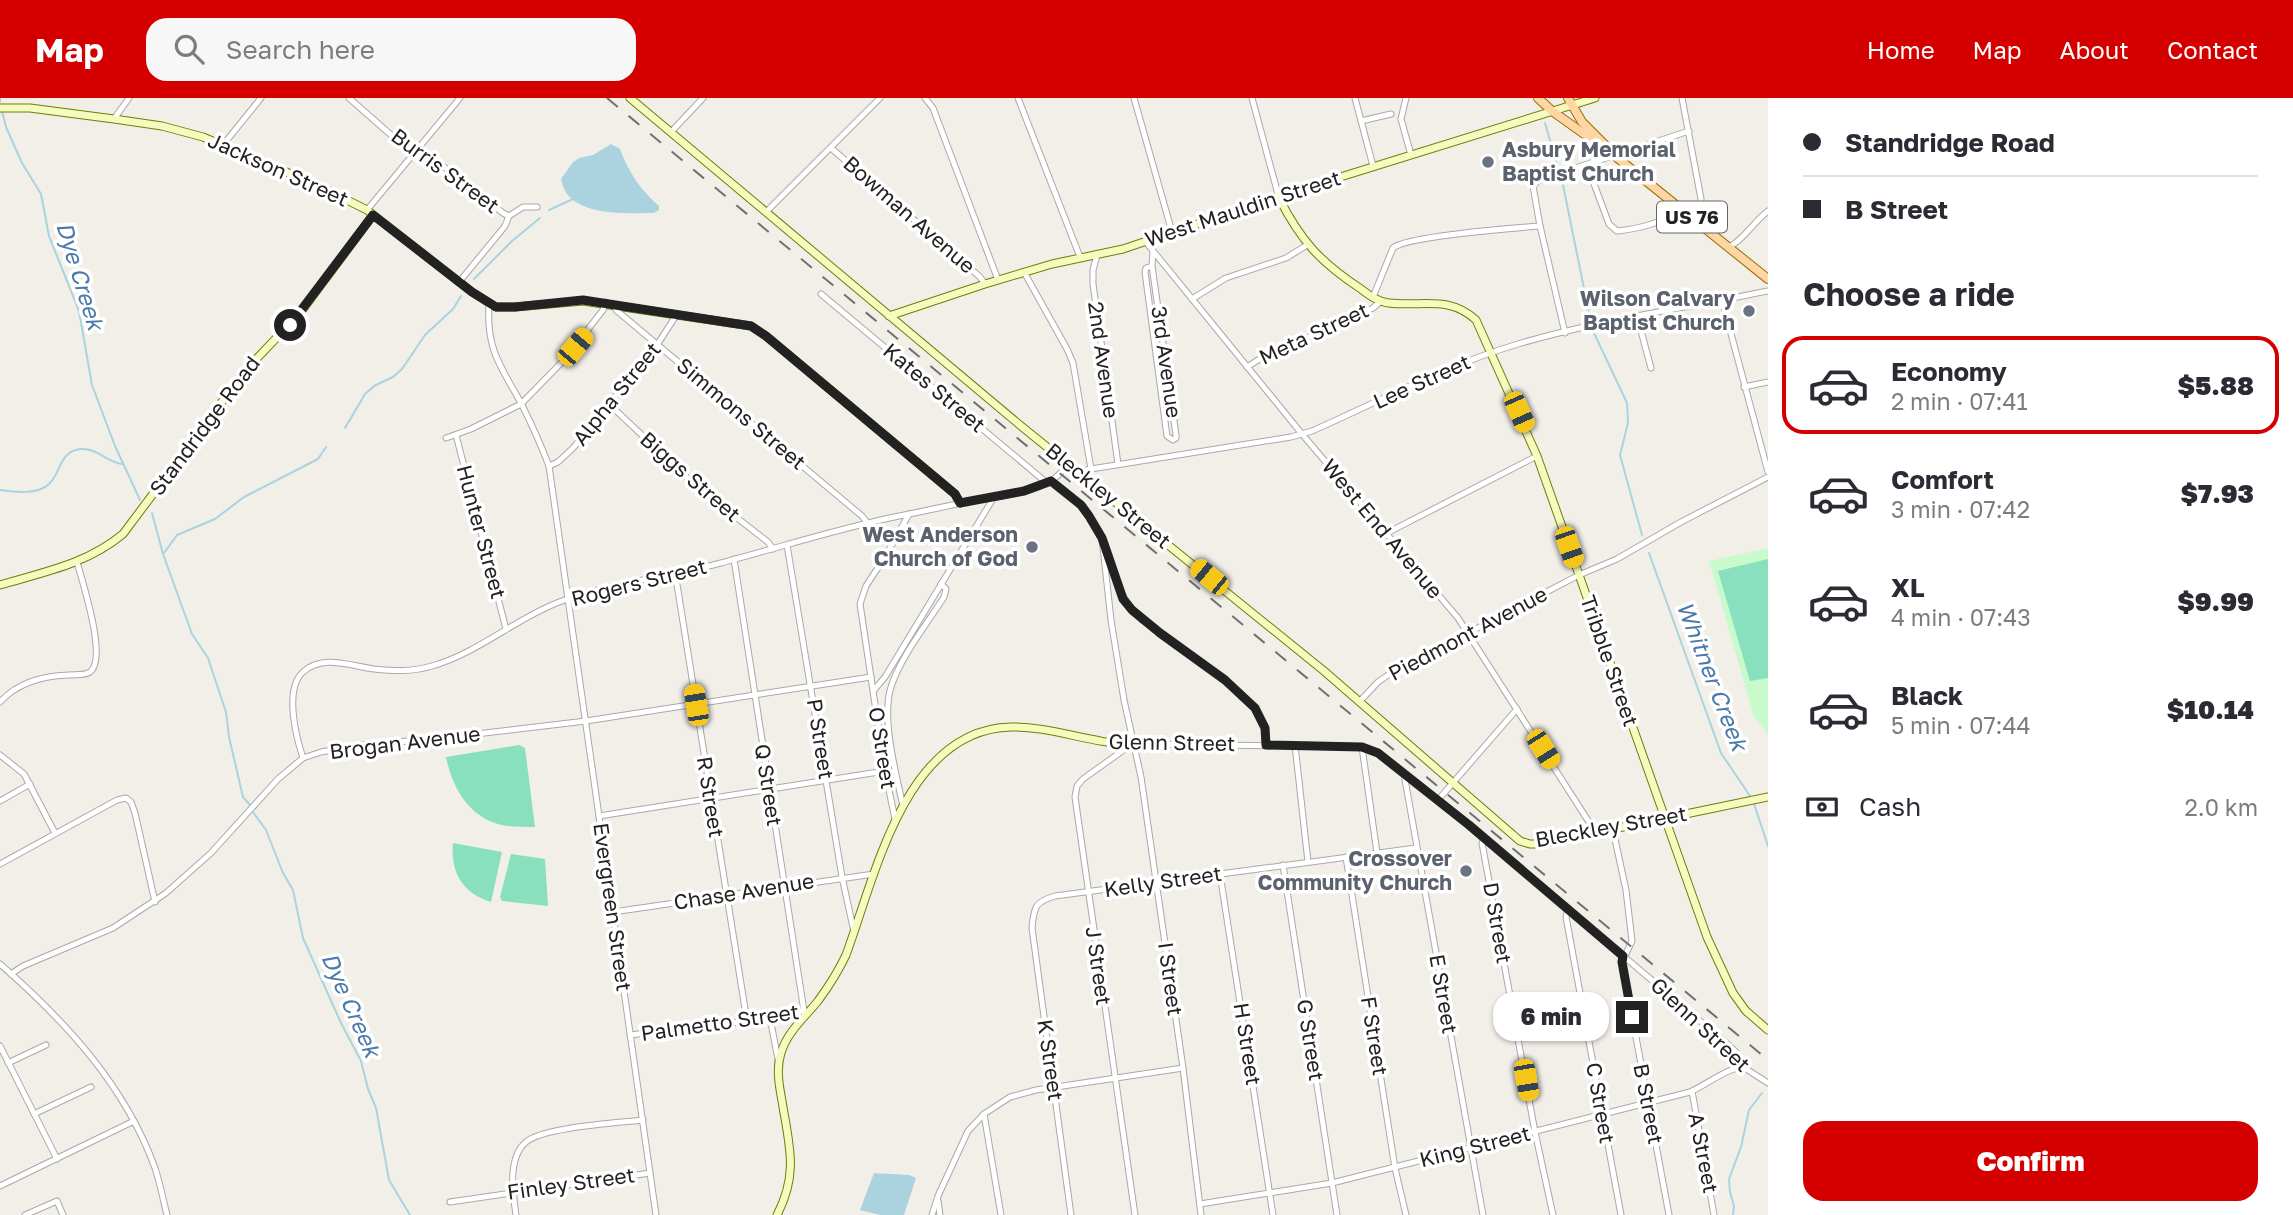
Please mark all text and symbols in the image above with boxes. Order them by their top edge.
search box [146,18,636,81]
text: Map [35,30,104,69]
icon: search [170,30,208,68]
text: Search here [226,34,375,65]
text: Home [1867,35,1935,64]
text: Map [1973,35,2022,64]
text: About [2060,35,2129,64]
text: Contact [2167,35,2258,64]
street label: Burris Street [386,122,505,218]
street label: Jackson Street [204,127,353,212]
text: Standridge Road [1845,127,2055,158]
place label: Asbury Memorial Baptist Church [1502,136,1676,186]
street label: Bowman Avenue [838,150,981,279]
marker: Asbury Memorial Baptist Church [1480,154,1496,170]
street label: West Mauldin Street [1142,164,1344,252]
text: B Street [1845,194,1948,225]
road number: US 76 [1657,202,1727,232]
water label: Dye Creek [51,218,111,335]
text: Choose a ride [1803,275,2015,313]
place label: Wilson Calvary Baptist Church [1580,285,1735,335]
street label: Meta Street [1255,296,1373,370]
street label: 2nd Avenue [1083,300,1125,420]
marker: Wilson Calvary Baptist Church [1741,303,1757,319]
street label: 3rd Avenue [1146,304,1188,419]
route start [274,309,306,341]
car [554,324,597,370]
street label: Alpha Street [567,336,666,450]
street label: Kates Street [878,337,991,437]
street label: Lee Street [1369,348,1474,414]
street label: Standridge Road [143,351,265,500]
street label: Simmons Street [672,352,811,475]
icon: car [1807,354,1870,417]
text: Economy [1891,356,2007,387]
text: $5.88 [2178,370,2254,401]
text: 2 min · 07:41 [1891,387,2028,415]
car [1501,389,1538,435]
street label: Biggs Street [635,426,746,527]
street label: Bleckley Street [1041,437,1176,554]
street label: West End Avenue [1317,453,1449,603]
street label: Hunter Street [452,462,512,602]
icon: car [1807,462,1870,525]
text: Comfort [1891,464,1994,495]
text: $7.93 [2180,478,2254,509]
text: 3 min · 07:42 [1891,495,2030,523]
place label: West Anderson Church of God [862,521,1018,571]
car [1553,524,1586,570]
marker: West Anderson Church of God [1024,539,1040,555]
street label: Rogers Street [568,553,709,611]
car [1187,556,1232,598]
icon: car [1807,570,1870,633]
text: XL [1891,572,1925,603]
street label: Piedmont Avenue [1384,580,1551,686]
text: $9.99 [2177,586,2254,617]
street label: Tribble Street [1575,592,1645,730]
water label: Whitner Creek [1672,597,1755,756]
text: 4 min · 07:43 [1891,603,2031,631]
icon: car [1807,678,1870,741]
text: Black [1891,680,1963,711]
car [683,683,710,727]
text: $10.14 [2167,694,2254,725]
street label: P Street [802,697,840,781]
street label: O Street [864,705,902,791]
text: 5 min · 07:44 [1891,711,2031,739]
street label: Brogan Avenue [328,720,482,764]
car [1523,726,1564,772]
street label: Glenn Street [1108,728,1236,756]
street label: Q Street [750,742,788,828]
street label: R Street [692,754,730,839]
icon: cash [1803,788,1841,826]
text: Cash [1859,791,1921,822]
text: 2.0 km [2184,793,2258,821]
street label: Bleckley Street [1533,800,1689,852]
street label: Evergreen Street [588,821,638,993]
place label: Crossover Community Church [1258,845,1452,895]
street label: Kelly Street [1102,860,1223,902]
marker: Crossover Community Church [1458,863,1474,879]
street label: Chase Avenue [672,867,816,915]
street label: D Street [1478,880,1518,966]
street label: J Street [1081,925,1117,1007]
street label: I Street [1153,940,1189,1017]
water label: Dye Creek [316,948,388,1063]
street label: E Street [1424,952,1464,1036]
street label: Glenn Street [1645,972,1756,1077]
callout: 6 min [1492,992,1608,1042]
street label: F Street [1356,994,1394,1077]
street label: G Street [1292,997,1330,1082]
street label: Palmetto Street [639,998,801,1046]
street label: H Street [1229,1001,1267,1087]
route end [1616,1001,1648,1033]
text: 6 min [1520,1002,1582,1030]
street label: K Street [1032,1017,1070,1102]
car [1513,1057,1540,1103]
street label: C Street [1581,1060,1621,1145]
street label: B Street [1628,1061,1670,1146]
street label: A Street [1683,1110,1725,1195]
street label: King Street [1417,1120,1533,1172]
button: Confirm [1803,1121,2258,1201]
street label: Finley Street [505,1161,636,1205]

